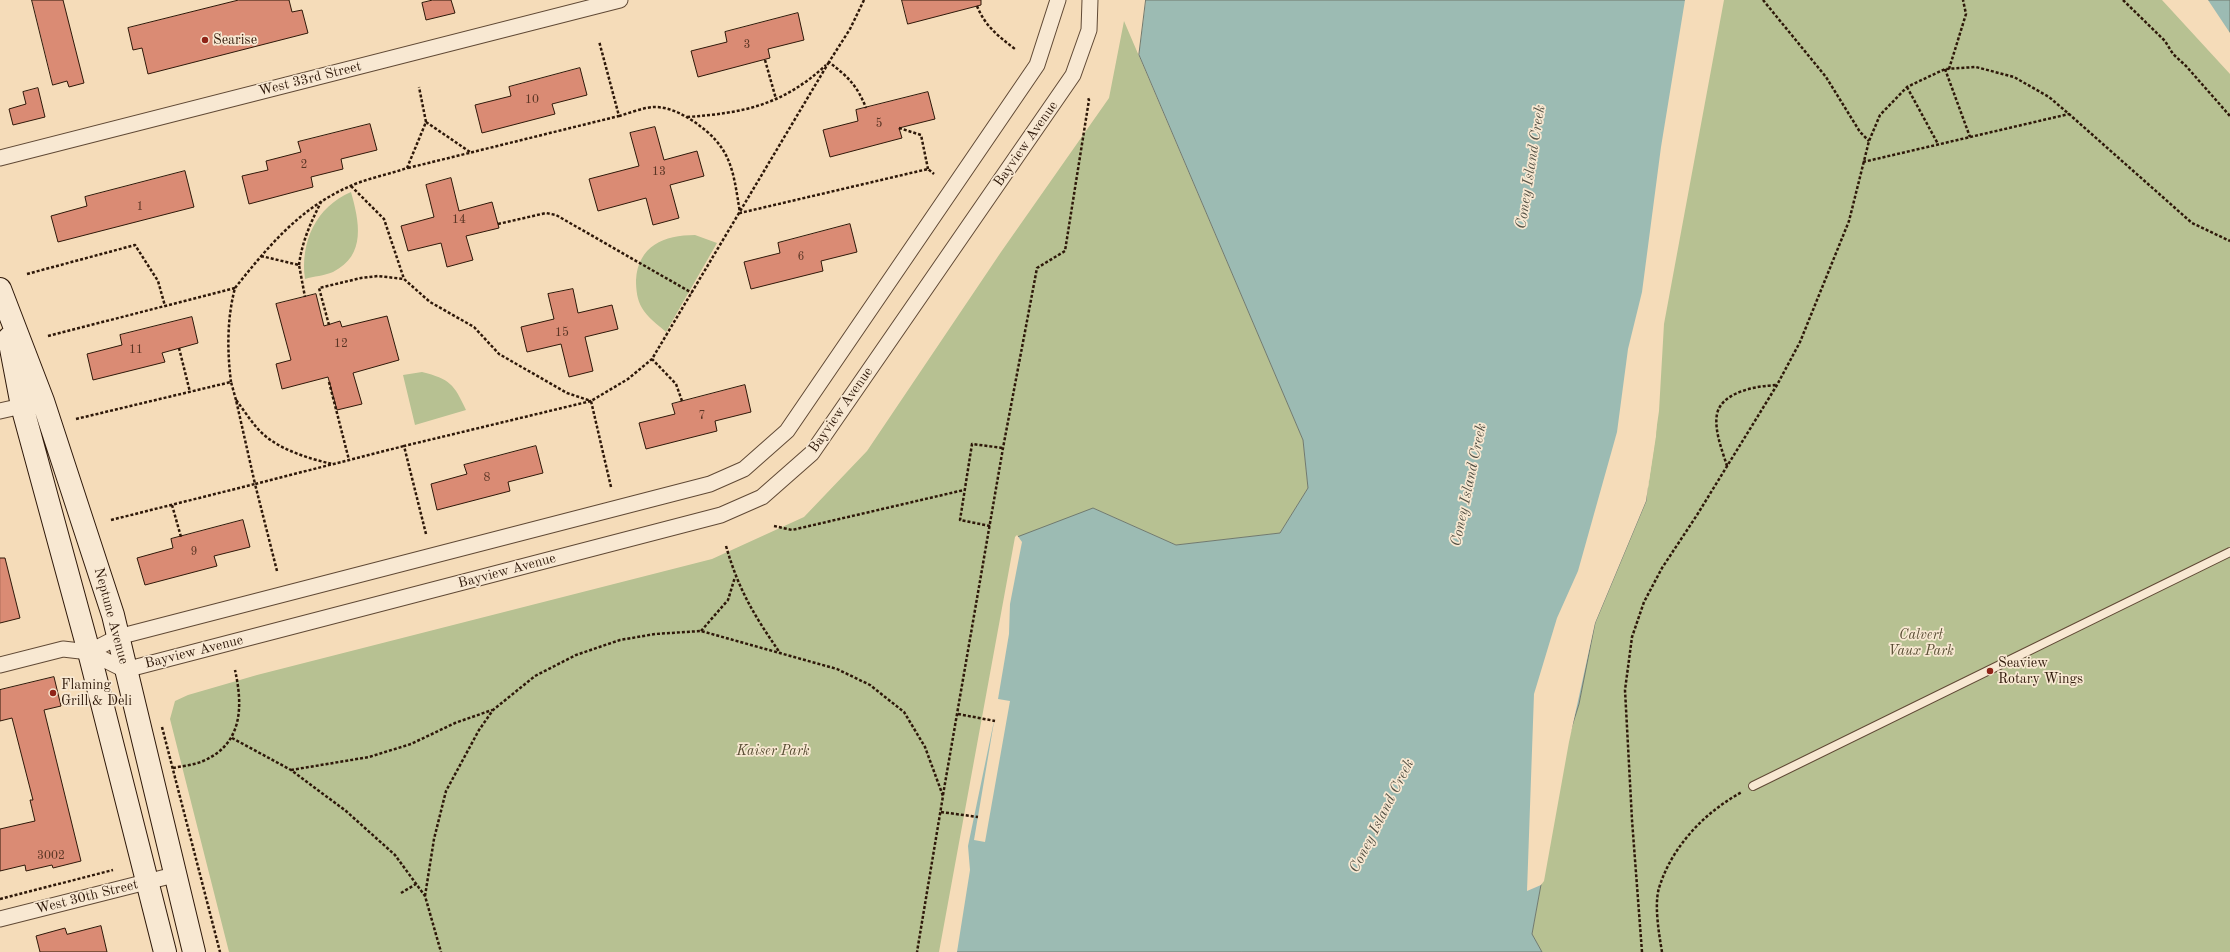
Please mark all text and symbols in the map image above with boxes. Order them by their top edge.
place label: Searise [213,32,257,48]
marker: Searise [200,35,210,45]
house number: 3 [744,38,750,52]
street label: West 33rd Street [257,58,363,100]
house number: 10 [525,93,539,107]
street label: Bayview Avenue [990,98,1062,190]
water label: Coney Island Creek [1512,104,1550,230]
house number: 5 [876,117,882,131]
house number: 2 [301,158,307,172]
house number: 13 [652,165,666,179]
house number: 1 [137,200,143,214]
house number: 14 [452,213,466,227]
house number: 6 [798,250,804,264]
house number: 15 [555,326,569,340]
house number: 12 [334,337,348,351]
house number: 11 [129,343,143,357]
street label: Bayview Avenue [805,364,877,456]
house number: 7 [699,409,705,423]
water label: Coney Island Creek [1447,422,1491,548]
house number: 8 [484,471,490,485]
house number: 9 [191,545,197,559]
street label: Bayview Avenue [456,550,558,592]
street label: Neptune Avenue [90,566,132,666]
park label: Calvert Vaux Park [1888,627,1954,660]
street label: Bayview Avenue [143,632,245,672]
place label: Seaview Rotary Wings [1998,655,2083,688]
marker: Seaview Rotary Wings [1985,666,1995,676]
place label: Flaming Grill & Deli [61,677,132,710]
marker: Flaming Grill & Deli [48,688,58,698]
park label: Kaiser Park [736,743,810,759]
water label: Coney Island Creek [1346,756,1418,876]
house number: 3002 [37,849,65,863]
street label: West 30th Street [34,876,140,918]

